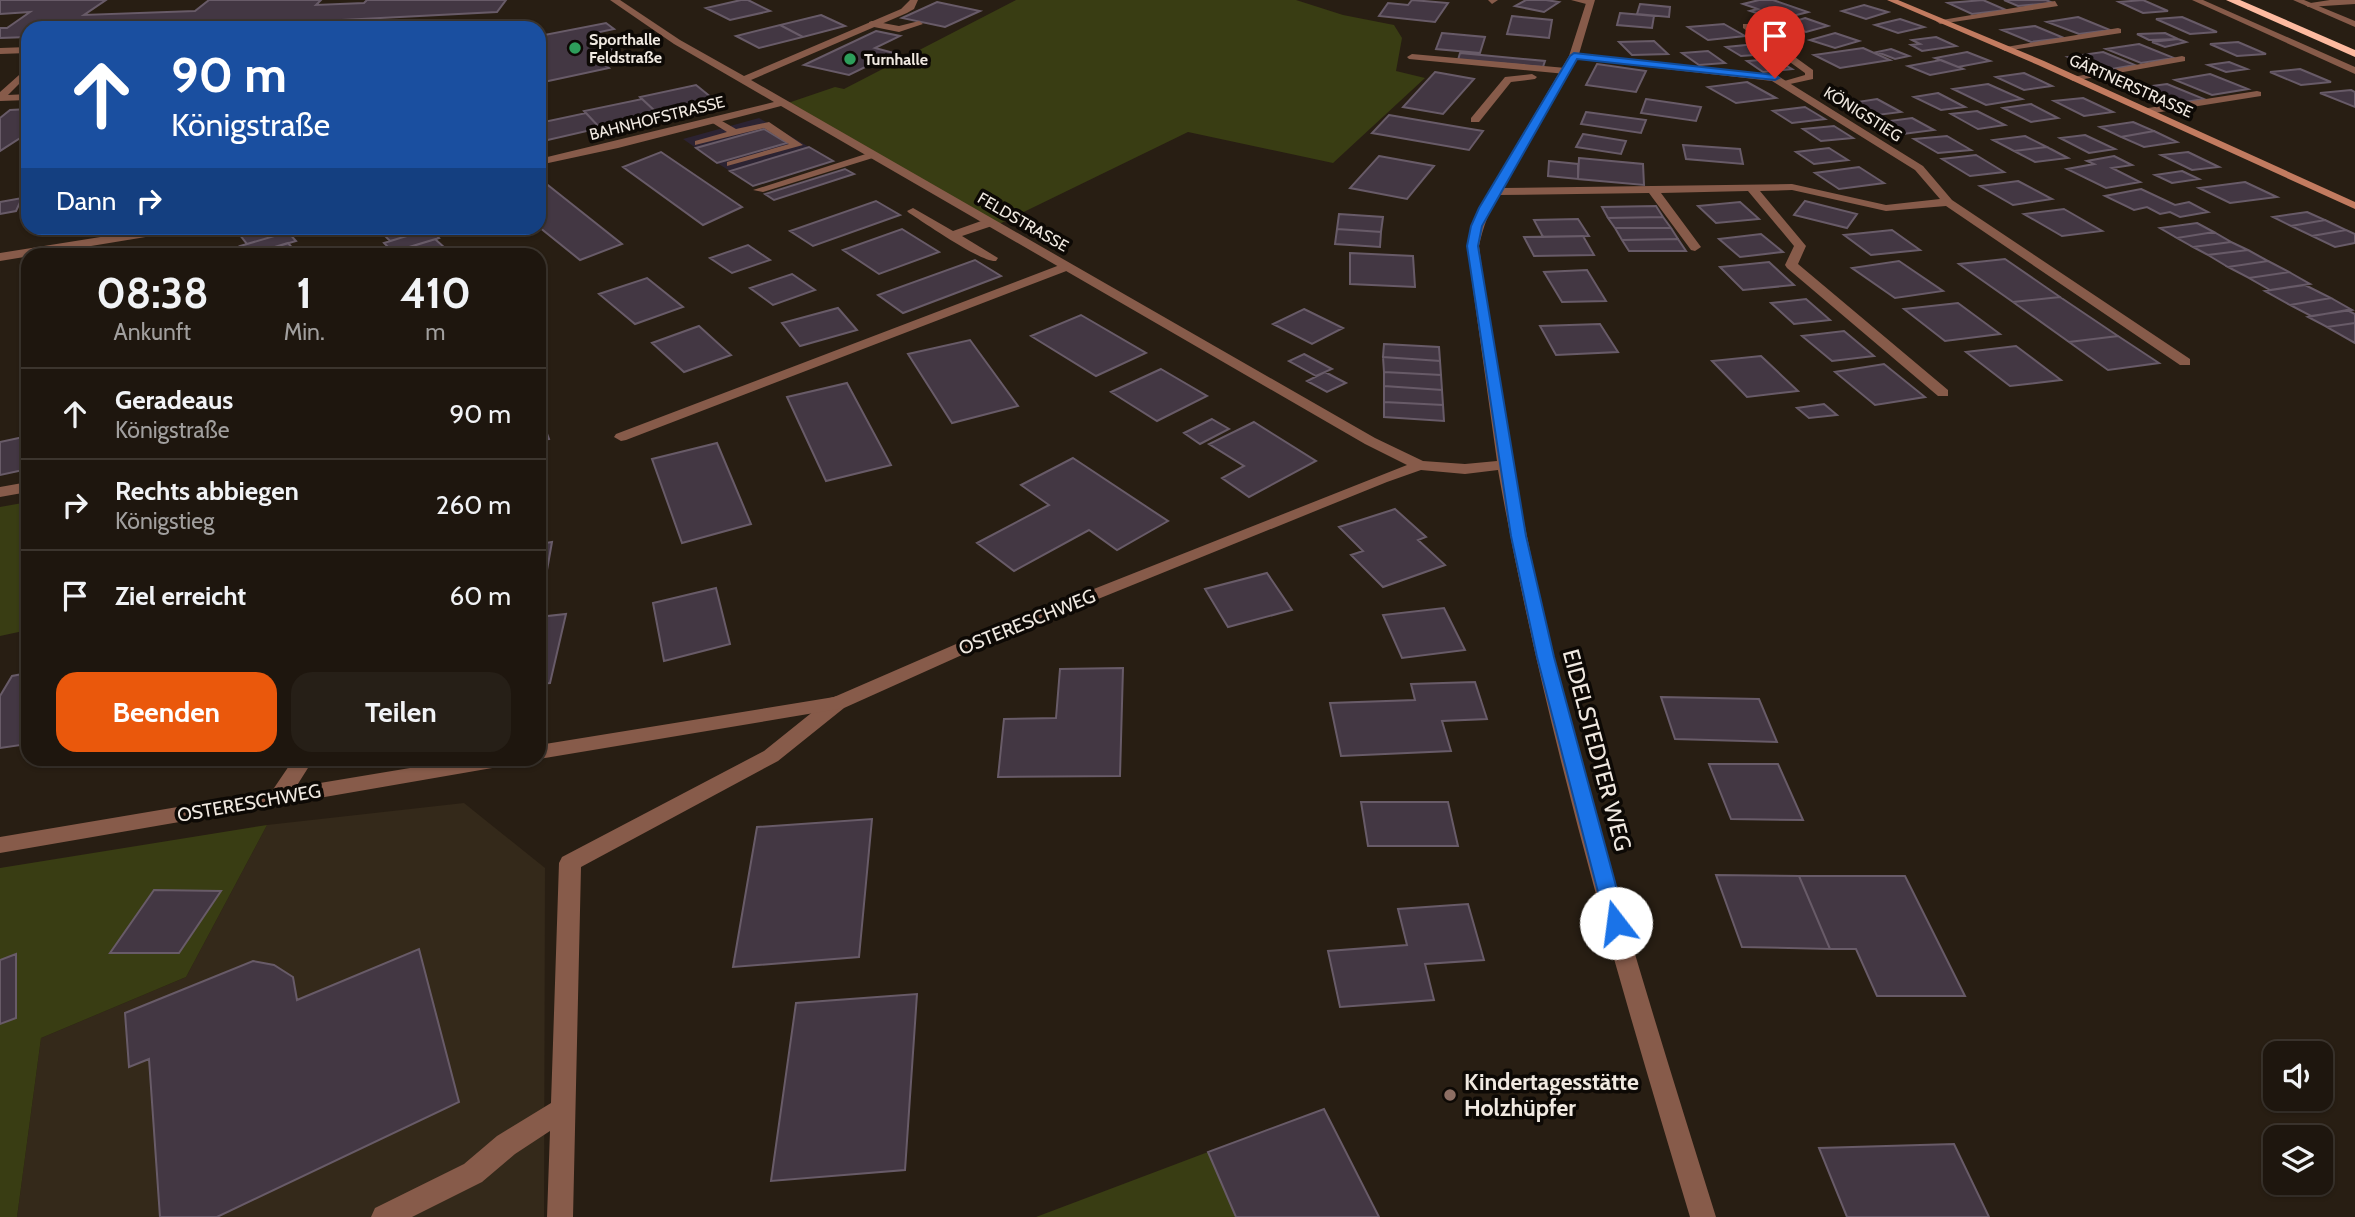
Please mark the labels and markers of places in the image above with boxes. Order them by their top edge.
pin [1745,6,1805,78]
place label: Sporthalle Feldstraße [589,30,662,67]
marker: Sporthalle Feldstraße [567,40,583,56]
place label: Turnhalle [864,50,928,69]
marker: Turnhalle [842,51,858,67]
place label: Kindertagesstätte Holzhüpfer [1464,1068,1639,1122]
marker: Kindertagesstätte Holzhüpfer [1442,1087,1458,1103]

